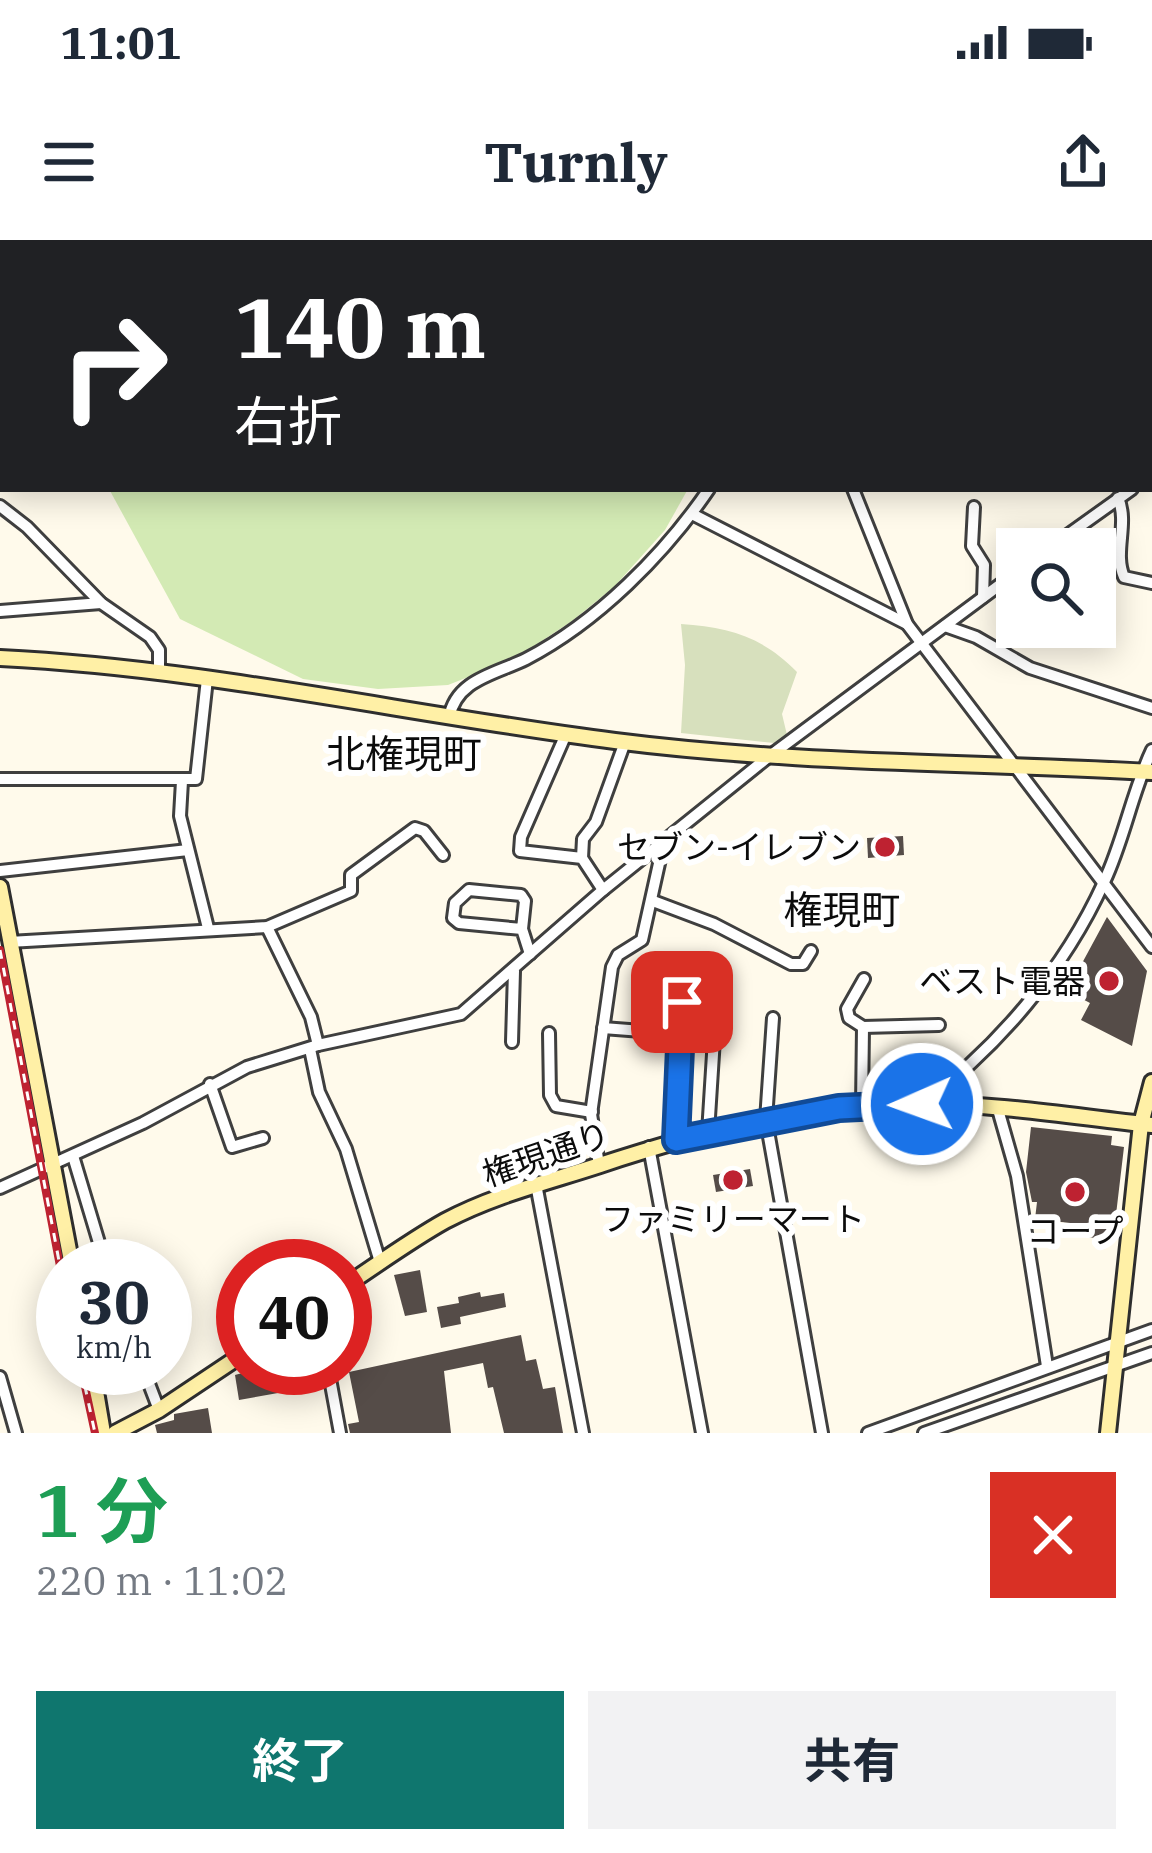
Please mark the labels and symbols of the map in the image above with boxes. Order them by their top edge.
district label: 北権現町 [326,728,482,779]
place label: セブン-イレブン [617,825,861,868]
marker: セブン-イレブン [872,834,898,860]
district label: 権現町 [783,884,901,935]
pin [631,951,733,1053]
place label: ベスト電器 [919,959,1085,1002]
marker: ベスト電器 [1096,968,1122,994]
position arrow [859,1041,985,1167]
street label: 権現通り [476,1112,615,1195]
marker: ファミリーマート [720,1167,746,1193]
marker: コープ [1062,1179,1088,1205]
place label: ファミリーマート [601,1197,865,1240]
place label: コープ [1026,1209,1124,1252]
speed limit sign: 40 [216,1239,372,1395]

